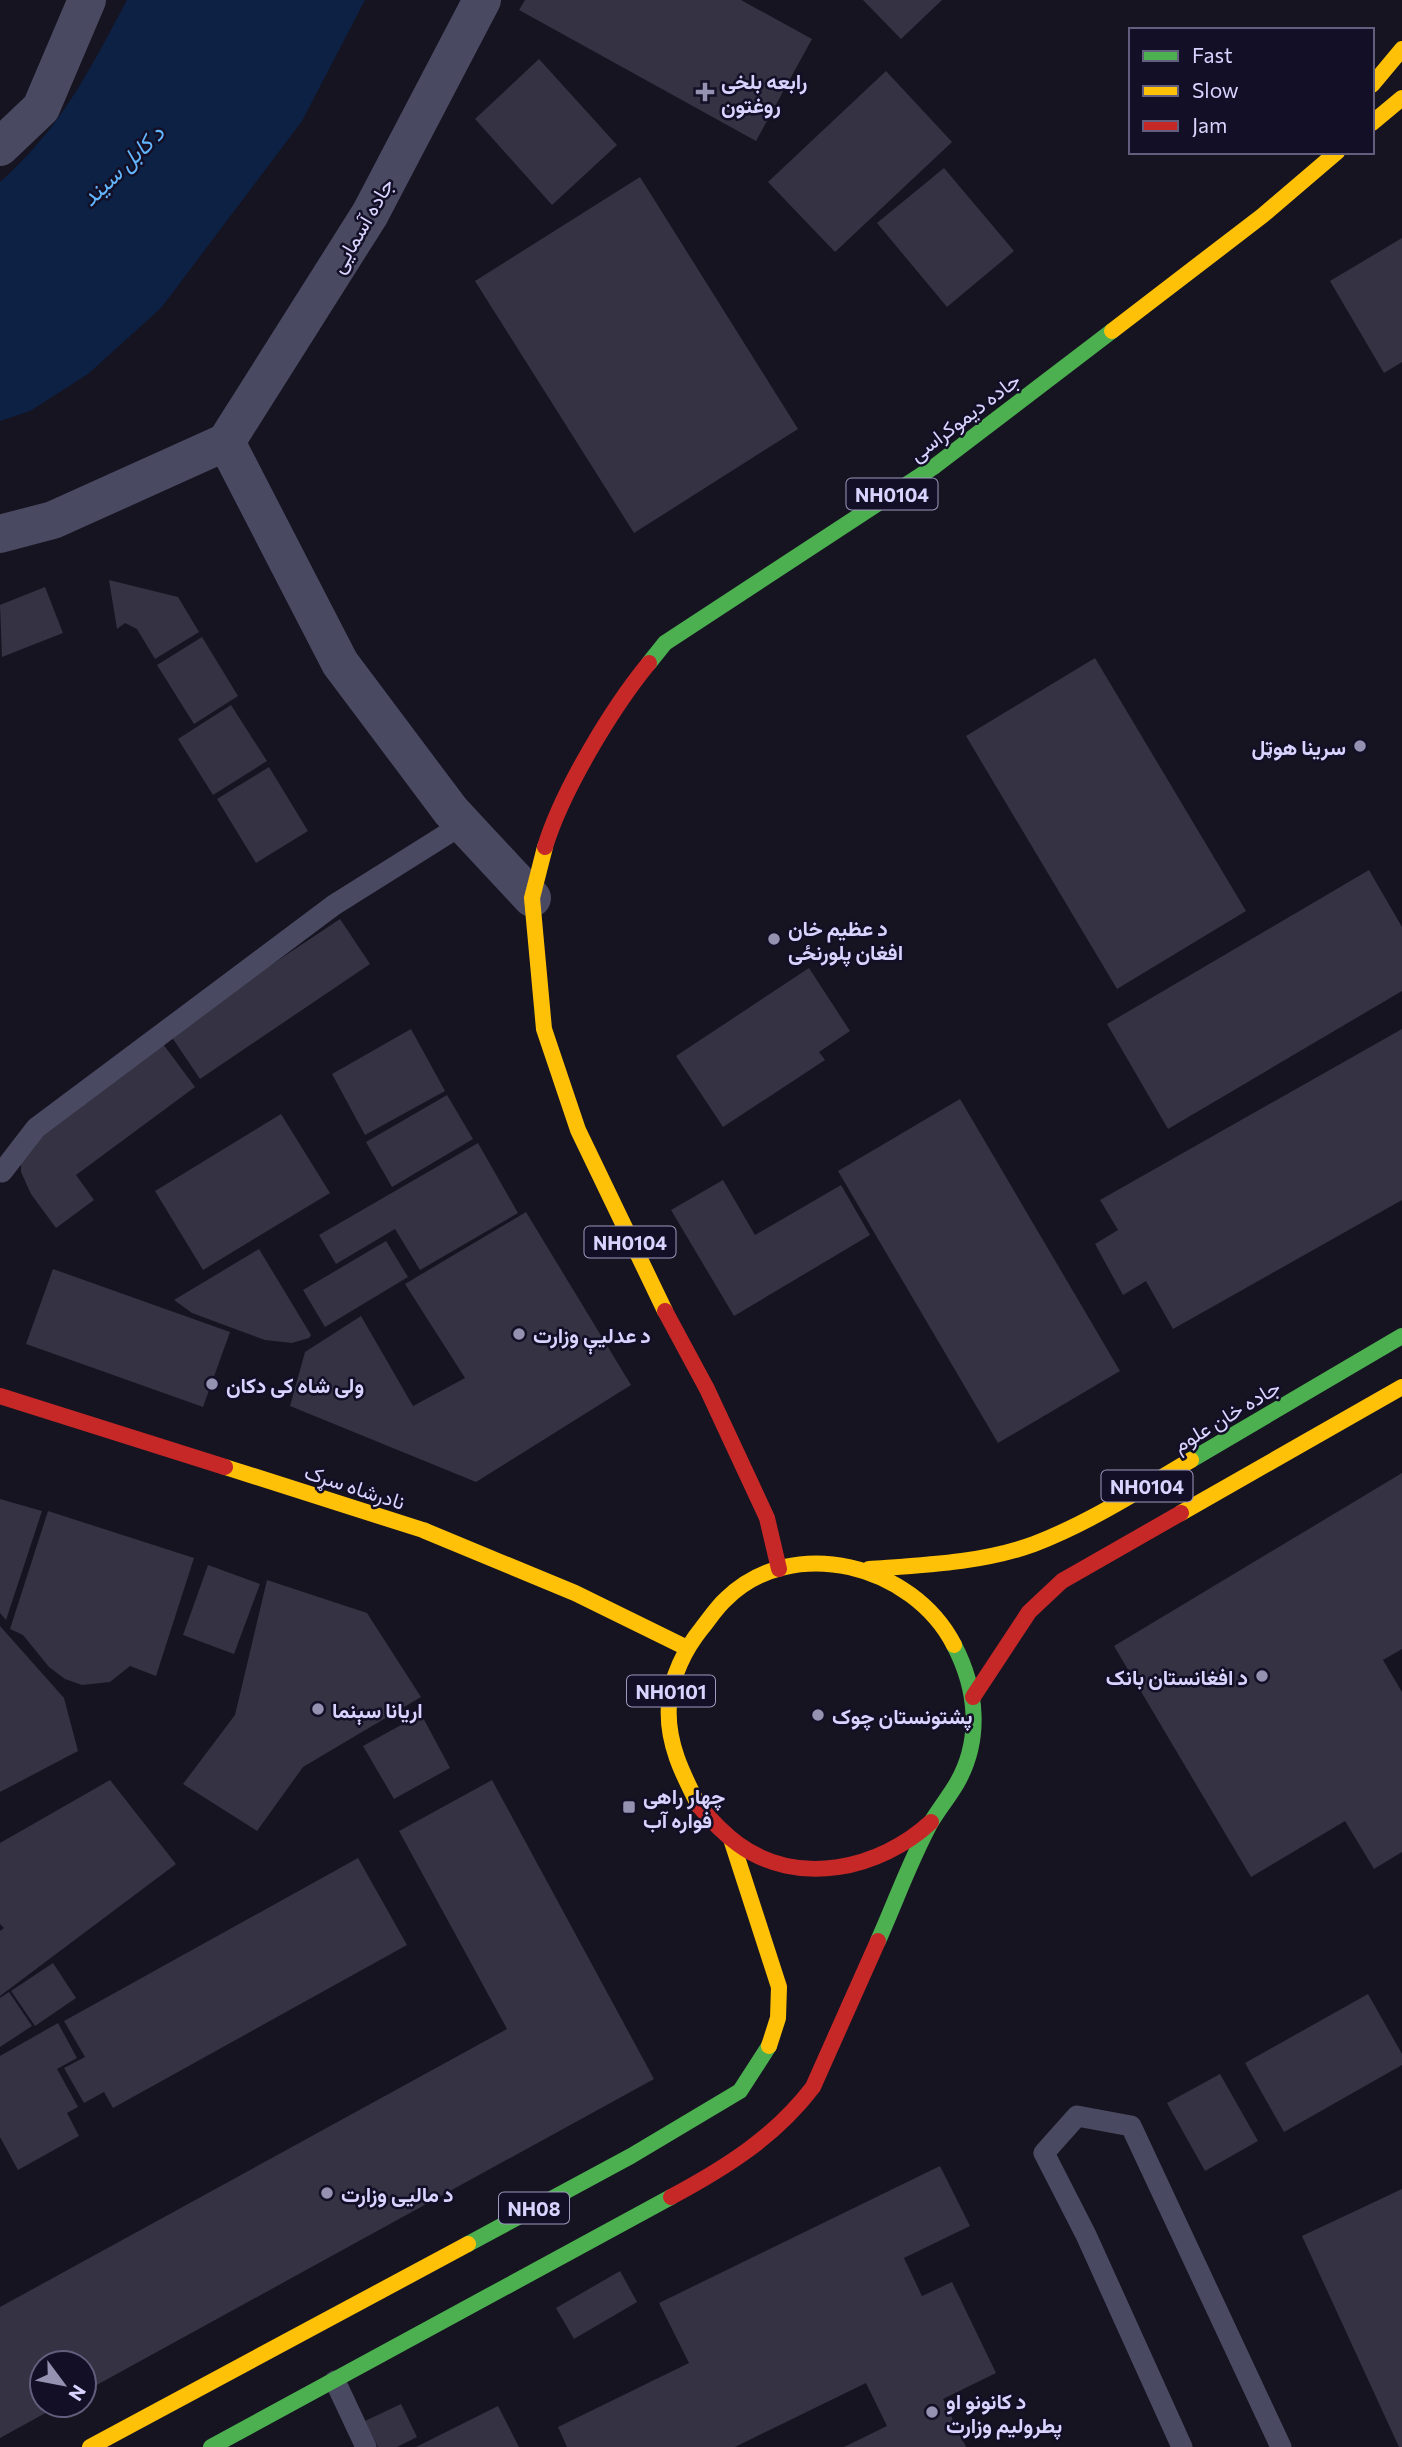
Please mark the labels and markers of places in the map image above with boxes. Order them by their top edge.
place label: رابعه بلخی روغتون [721,68,807,119]
marker: رابعه بلخی روغتون [695,82,715,102]
place label: سرینا هوټل [1251,734,1346,761]
marker: سرینا هوټل [1352,738,1368,754]
place label: د عظیم خان افغان پلورنځی [788,915,903,967]
marker: د عظیم خان افغان پلورنځی [766,931,782,947]
place label: د عدلیې وزارت [533,1322,651,1355]
marker: د عدلیې وزارت [511,1326,527,1342]
place label: ولی شاہ کی دکان [226,1372,364,1399]
marker: ولی شاہ کی دکان [204,1376,220,1392]
place label: د افغانستان بانک [1106,1664,1248,1690]
marker: د افغانستان بانک [1254,1668,1270,1684]
place label: اريانا سېنما [332,1697,423,1726]
marker: اريانا سېنما [310,1701,326,1717]
place label: پشتونستان چوک [832,1703,972,1731]
marker: پشتونستان چوک [810,1707,826,1723]
place label: چهار راهی فواره آب [643,1783,725,1834]
marker: چهار راهی فواره آب [621,1799,637,1815]
place label: د مالیی وزارت [341,2181,453,2208]
marker: د مالیی وزارت [319,2185,335,2201]
place label: د کانونو او پطرولیم وزارت [946,2388,1062,2440]
marker: د کانونو او پطرولیم وزارت [924,2404,940,2420]

